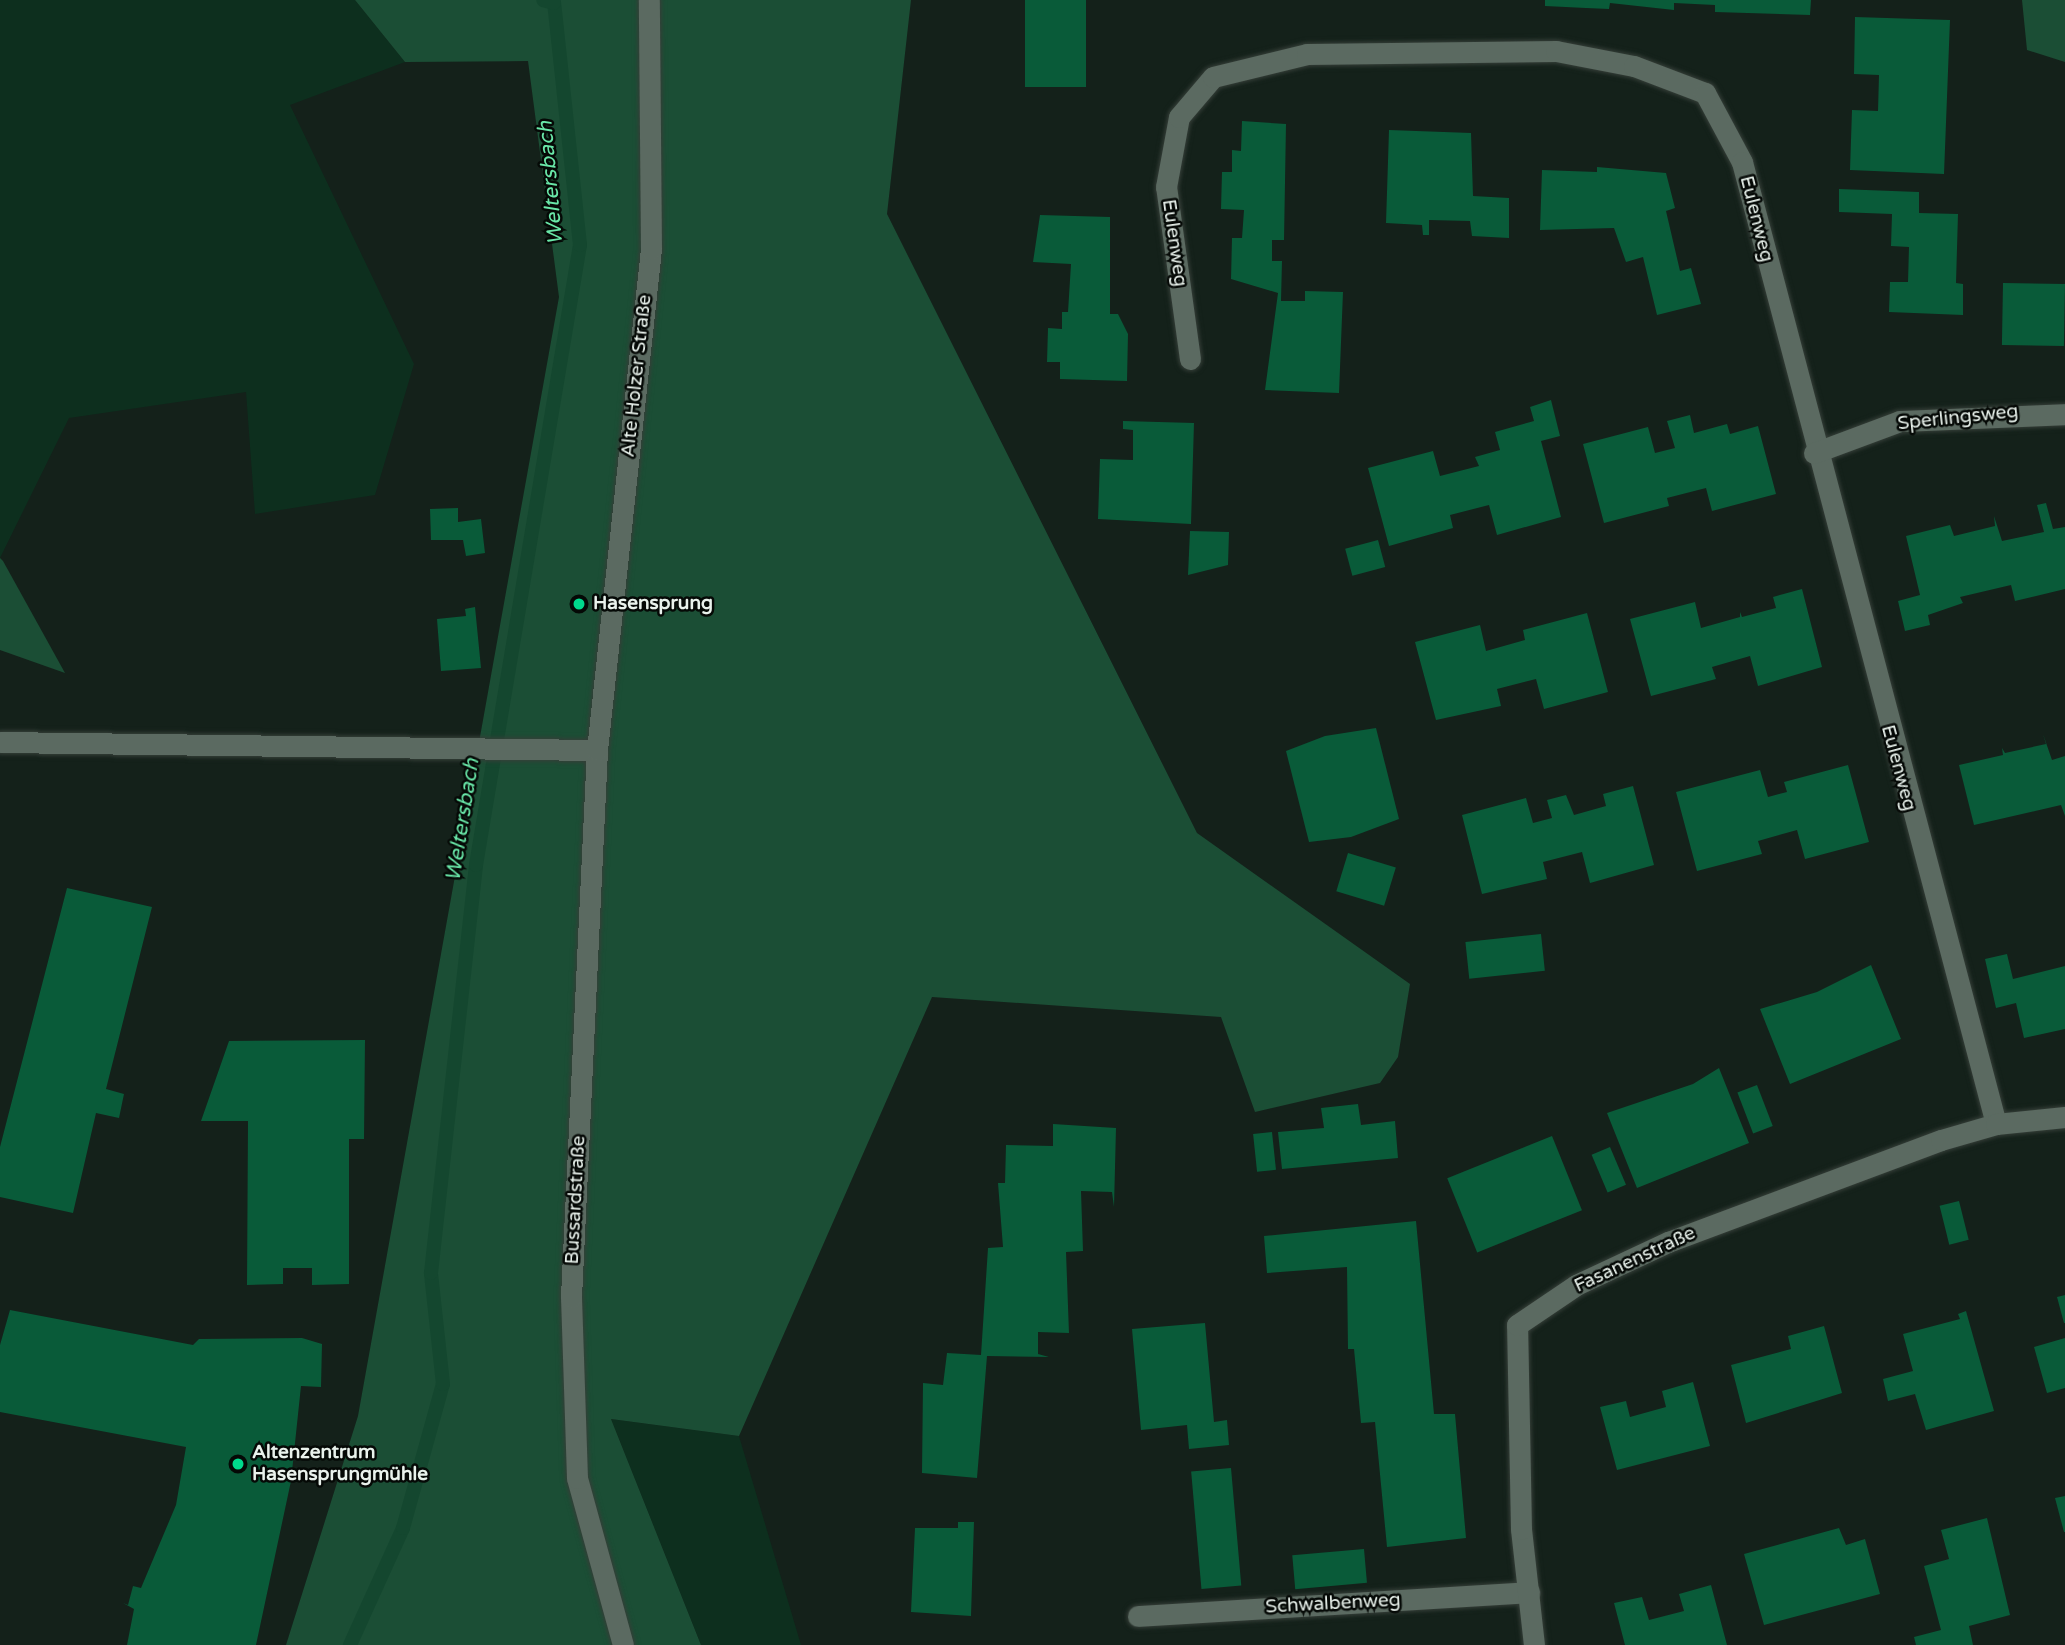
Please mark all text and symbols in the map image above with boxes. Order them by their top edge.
water label: Weltersbach [533,120,569,246]
street label: Eulenweg [1734,174,1778,264]
street label: Eulenweg [1157,198,1191,288]
street label: Alte Holzer Straße [617,294,657,458]
street label: Sperlingsweg [1896,400,2020,436]
place label: Hasensprung [593,593,713,615]
marker: Hasensprung [571,596,587,612]
street label: Eulenweg [1876,723,1920,813]
water label: Weltersbach [441,757,485,883]
street label: Bussardstraße [561,1135,591,1265]
street label: Fasanenstraße [1571,1222,1699,1298]
place label: Altenzentrum Hasensprungmühle [252,1442,428,1486]
marker: Altenzentrum Hasensprungmühle [230,1456,246,1472]
street label: Schwalbenweg [1265,1589,1401,1619]

